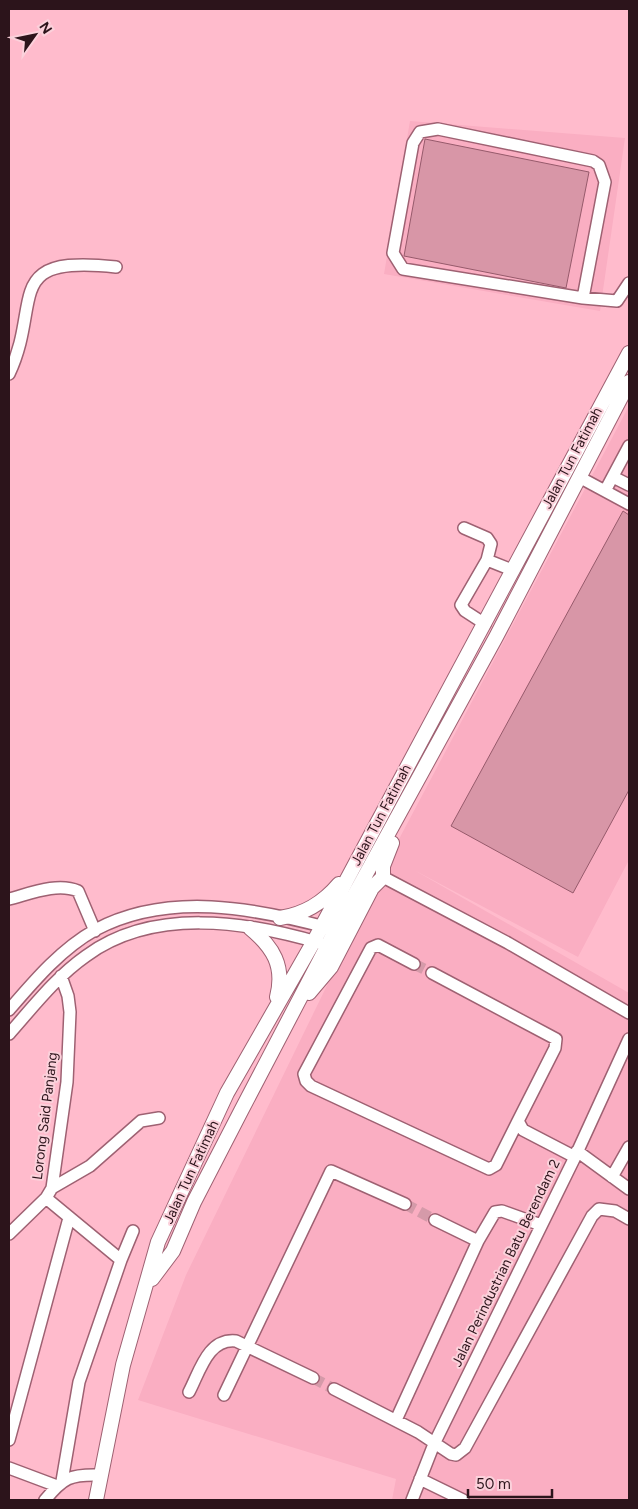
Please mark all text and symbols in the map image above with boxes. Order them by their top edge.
north arrow [10,10,60,60]
text: N [35,19,56,37]
street label: Jalan Tun Fatimah [538,404,606,511]
street label: Jalan Tun Fatimah [347,761,415,868]
street label: Lorong Said Panjang [29,1051,61,1181]
street label: Jalan Tun Fatimah [160,1117,222,1226]
street label: Jalan Perindustrian Batu Berendam 2 [448,1157,564,1369]
scale bar [468,1466,552,1498]
text: 50 m [476,1475,511,1493]

